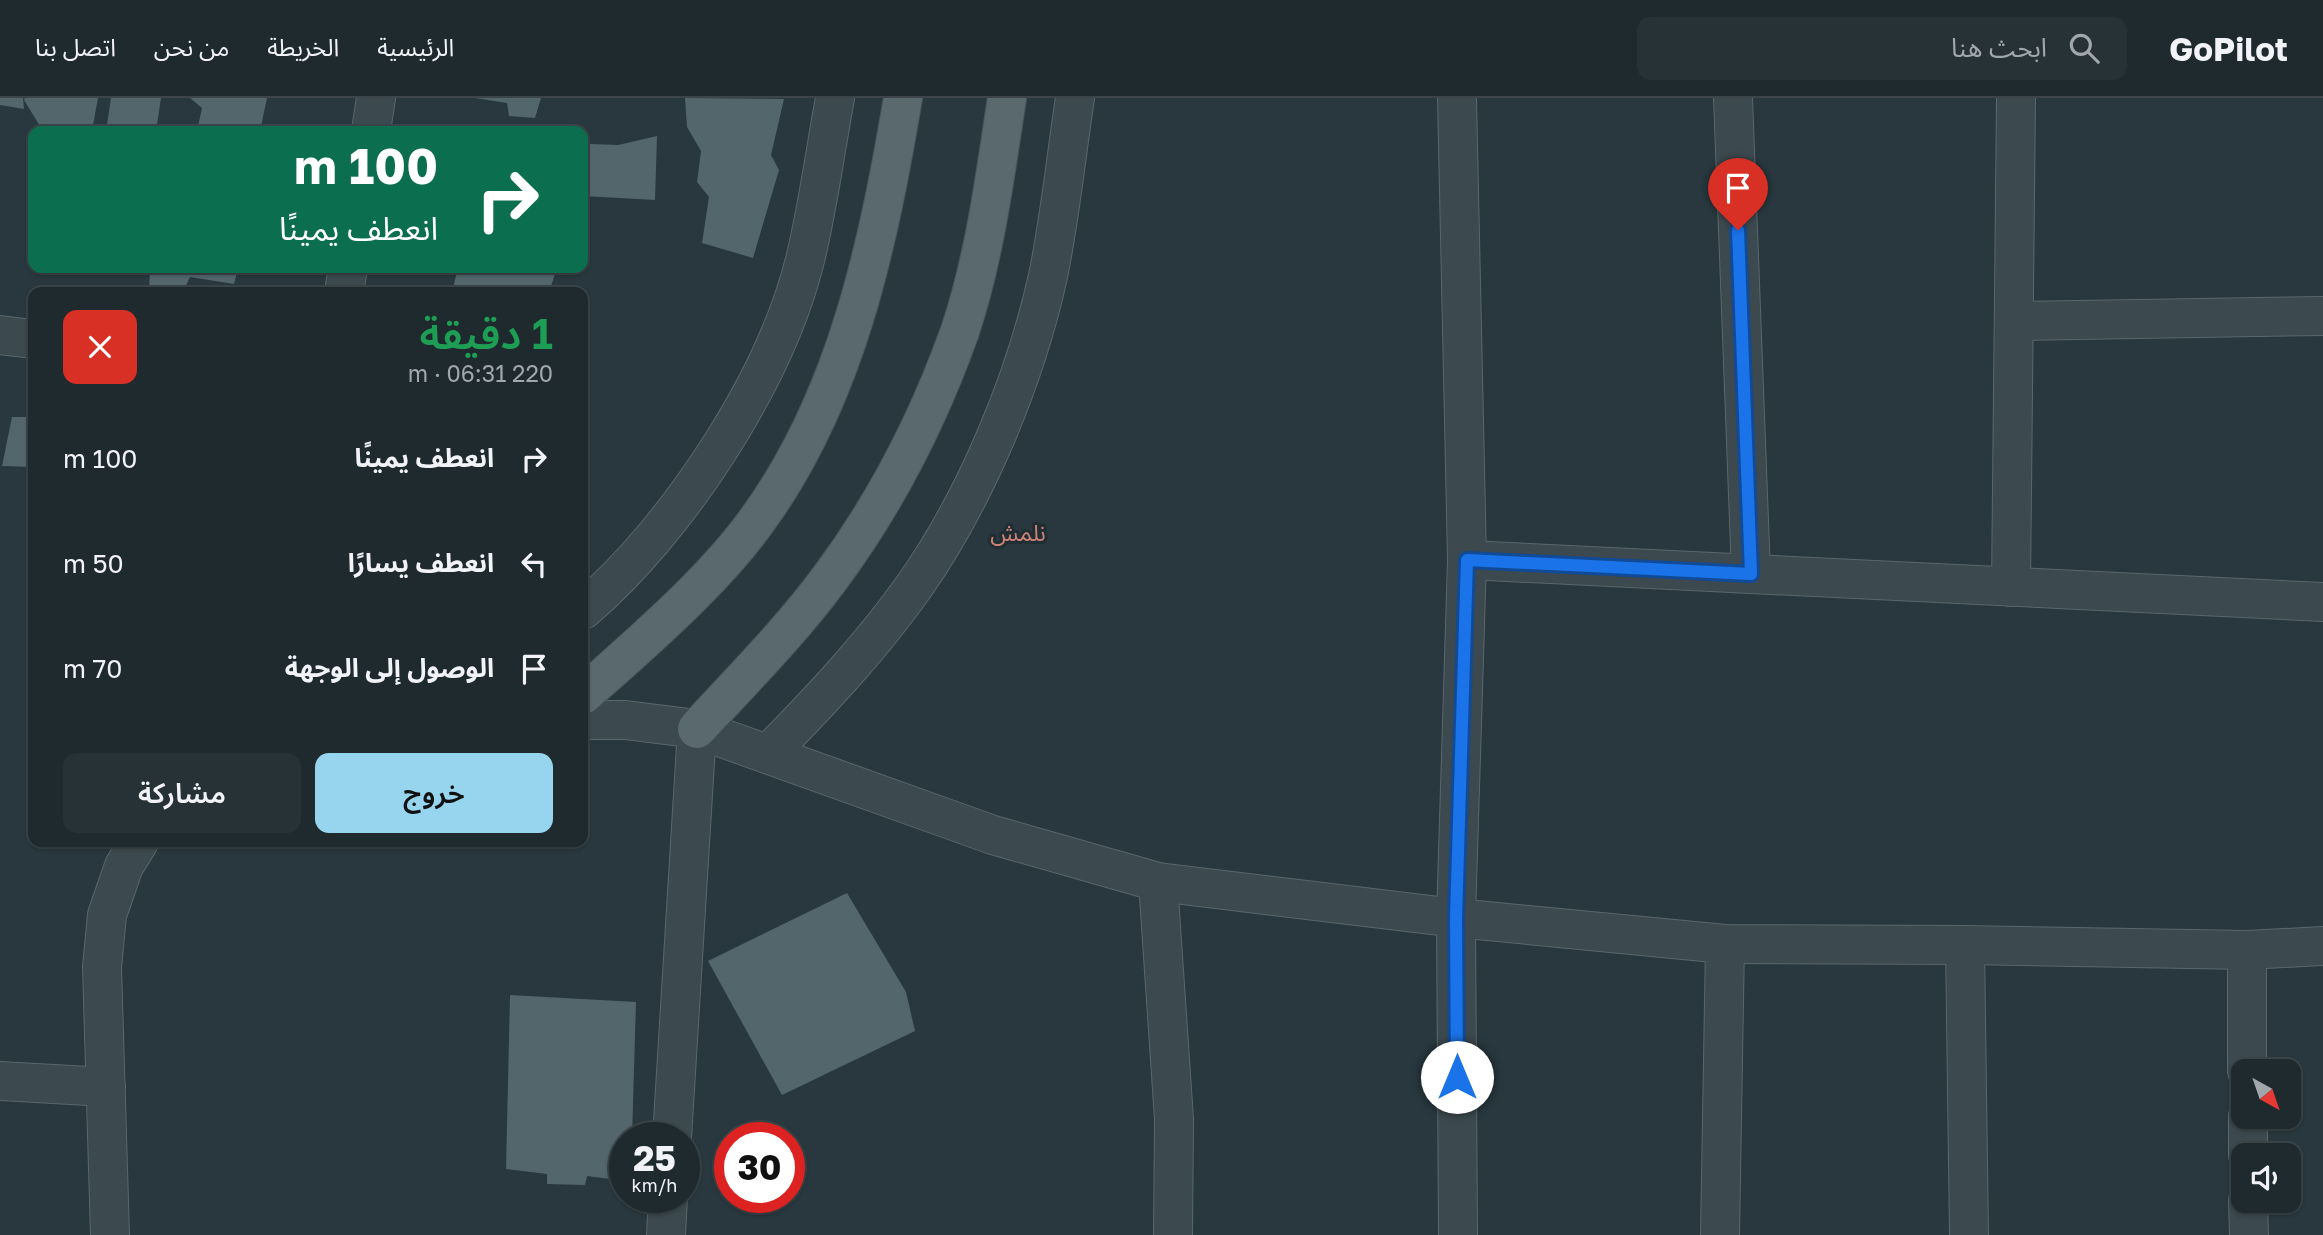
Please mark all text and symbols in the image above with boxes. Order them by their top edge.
search box [1637,17,2127,80]
icon: search [2065,29,2103,67]
text: GoPilot [2169,29,2288,68]
text: اتصل بنا [35,32,116,61]
text: من نحن [154,32,229,61]
text: الخريطة [267,32,339,61]
text: الرئيسية [377,32,454,61]
text: ابحث هنا [1951,32,2047,63]
text: 100 m [294,136,438,195]
icon: right [462,154,553,245]
pin [1708,158,1768,230]
icon: arrive [1719,169,1757,207]
text: انعطف يمينًا [279,209,438,247]
text: 1 دقيقة [419,308,553,358]
button: close [63,310,137,384]
text: 220 m · 06:31 [408,359,553,387]
icon: right [515,440,553,478]
text: انعطف يمينًا [355,442,494,473]
text: 100 m [63,443,137,474]
district label: نلمش [990,518,1046,546]
icon: left [515,545,553,583]
text: انعطف يسارًا [348,547,494,578]
text: 50 m [63,548,124,579]
icon: arrive [515,650,553,688]
text: الوصول إلى الوجهة [285,652,494,683]
text: 70 m [63,653,122,684]
button: مشاركة [63,753,301,833]
button: خروج [315,753,553,833]
position arrow [1420,1040,1494,1114]
north arrow [2231,1059,2301,1129]
map controls [2231,1059,2301,1213]
speed limit sign: 30 [714,1122,805,1213]
text: 25 [633,1137,676,1179]
button: sound [2231,1143,2301,1213]
text: km/h [632,1174,677,1196]

